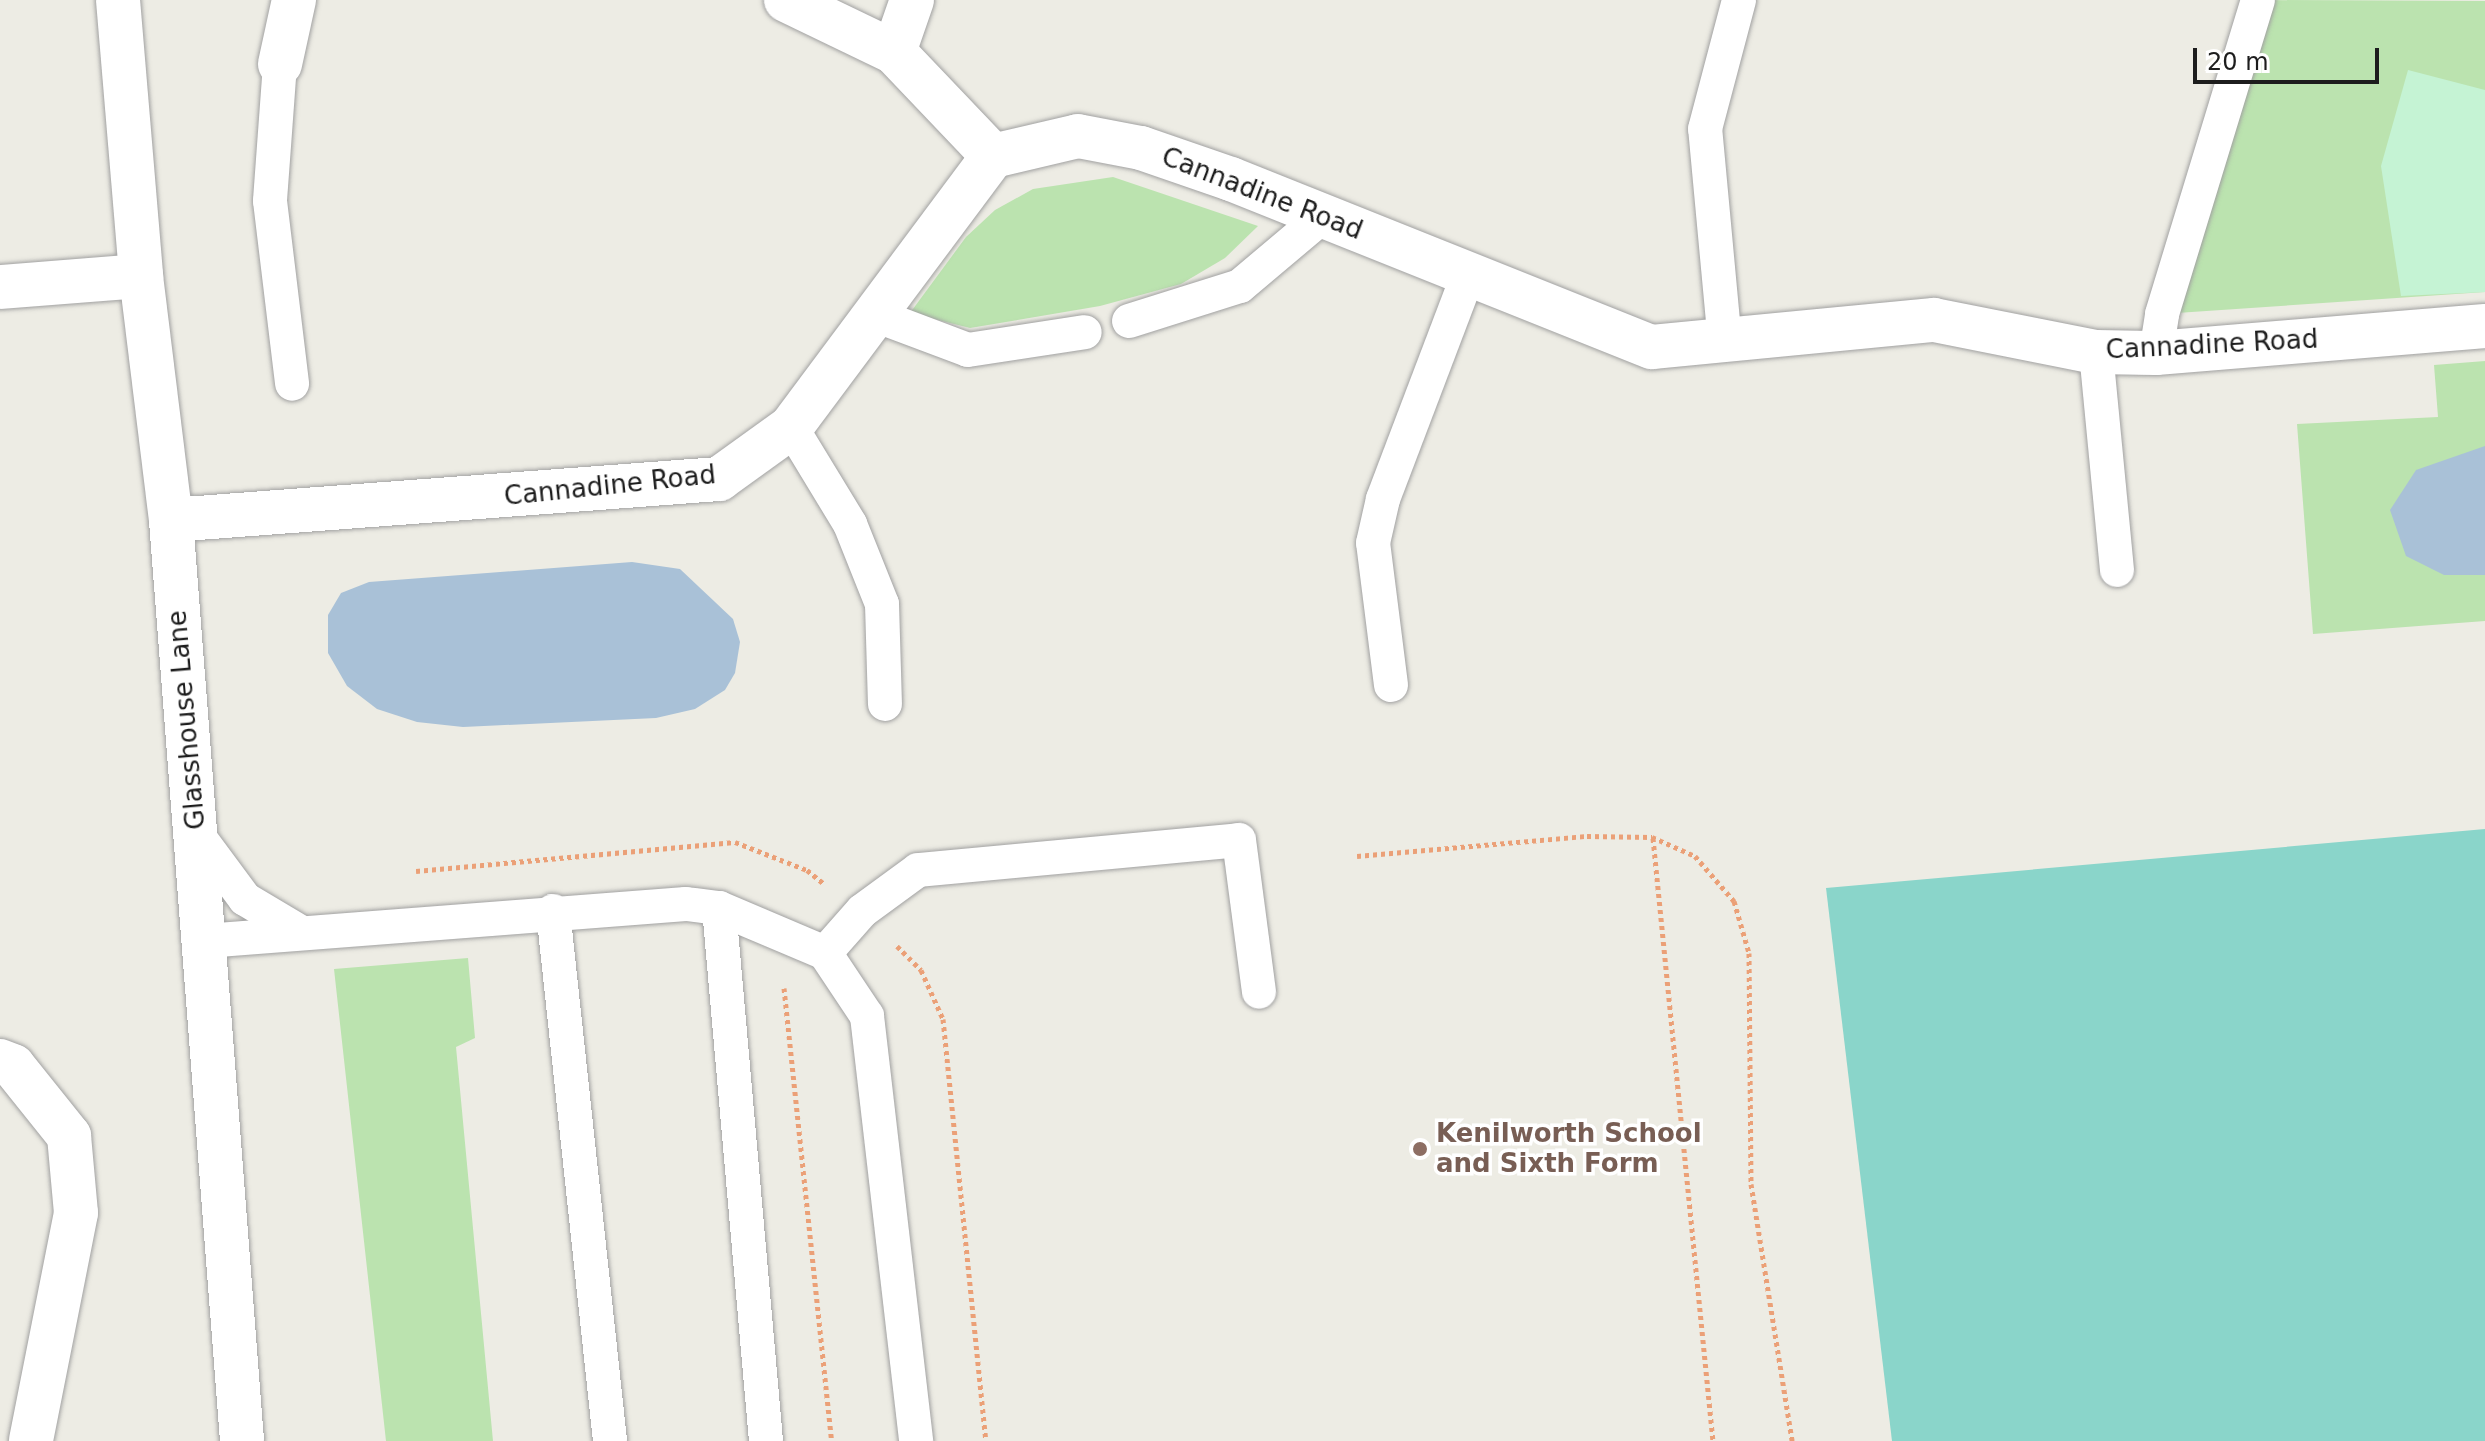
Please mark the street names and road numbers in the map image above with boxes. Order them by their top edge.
street label: Cannadine Road [1157,141,1367,247]
street label: Cannadine Road [2105,324,2319,366]
street label: Cannadine Road [503,459,717,513]
street label: Glasshouse Lane [162,609,212,831]

